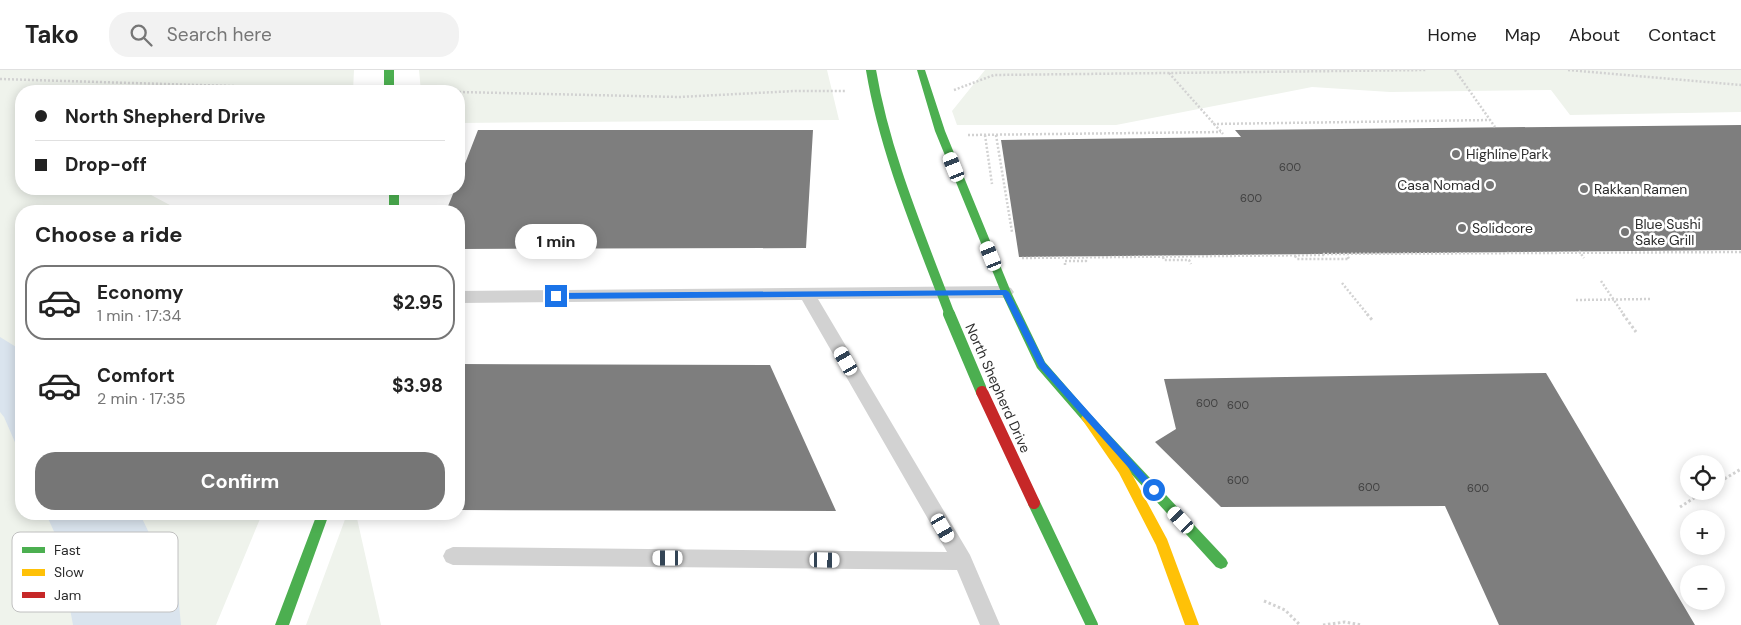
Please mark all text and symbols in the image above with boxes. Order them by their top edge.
search box [109,12,459,57]
text: Tako [25,19,79,50]
icon: search [127,21,155,49]
text: Search here [167,22,272,47]
text: Home [1427,23,1477,47]
text: Map [1505,23,1541,47]
text: About [1569,23,1620,47]
text: Contact [1648,23,1716,47]
text: North Shepherd Drive [65,104,266,129]
place label: Highline Park [1466,145,1549,163]
marker: Highline Park [1450,148,1462,160]
car [941,150,966,184]
text: Drop-off [65,152,147,177]
house number: 600 [1279,160,1301,174]
place label: Casa Nomad [1397,176,1480,194]
marker: Casa Nomad [1484,179,1496,191]
place label: Rakkan Ramen [1594,180,1687,198]
marker: Rakkan Ramen [1578,183,1590,195]
house number: 600 [1240,191,1262,205]
place label: Blue Sushi Sake Grill [1635,215,1701,249]
place label: Solidcore [1472,219,1533,237]
text: Choose a ride [35,220,183,249]
marker: Solidcore [1456,222,1468,234]
callout: 1 min [515,224,597,258]
marker: Blue Sushi Sake Grill [1619,226,1631,238]
text: 1 min [537,231,575,252]
car [978,239,1003,273]
icon: car [37,280,82,325]
text: Economy [97,280,184,305]
route end [545,285,567,307]
text: $2.95 [392,290,443,315]
text: 1 min · 17:34 [97,305,181,326]
street label: North Shepherd Drive [961,320,1035,456]
car [832,344,859,378]
icon: car [37,363,82,408]
text: Comfort [97,363,175,388]
text: $3.98 [392,373,443,398]
text: 2 min · 17:35 [97,388,185,409]
house number: 600 [1196,396,1218,410]
house number: 600 [1227,398,1249,412]
button: Confirm [35,452,445,510]
map controls [1680,455,1725,610]
button: locate [1680,455,1725,500]
house number: 600 [1227,473,1249,487]
route start [1143,479,1165,501]
house number: 600 [1358,480,1380,494]
house number: 600 [1467,481,1489,495]
car [1165,504,1196,536]
button: + [1680,510,1725,555]
car [929,511,956,545]
legend [12,532,178,612]
text: Fast [54,541,81,559]
car [653,551,683,566]
car [809,552,840,568]
text: Slow [54,563,84,581]
button: − [1680,565,1725,610]
text: Jam [54,586,81,604]

